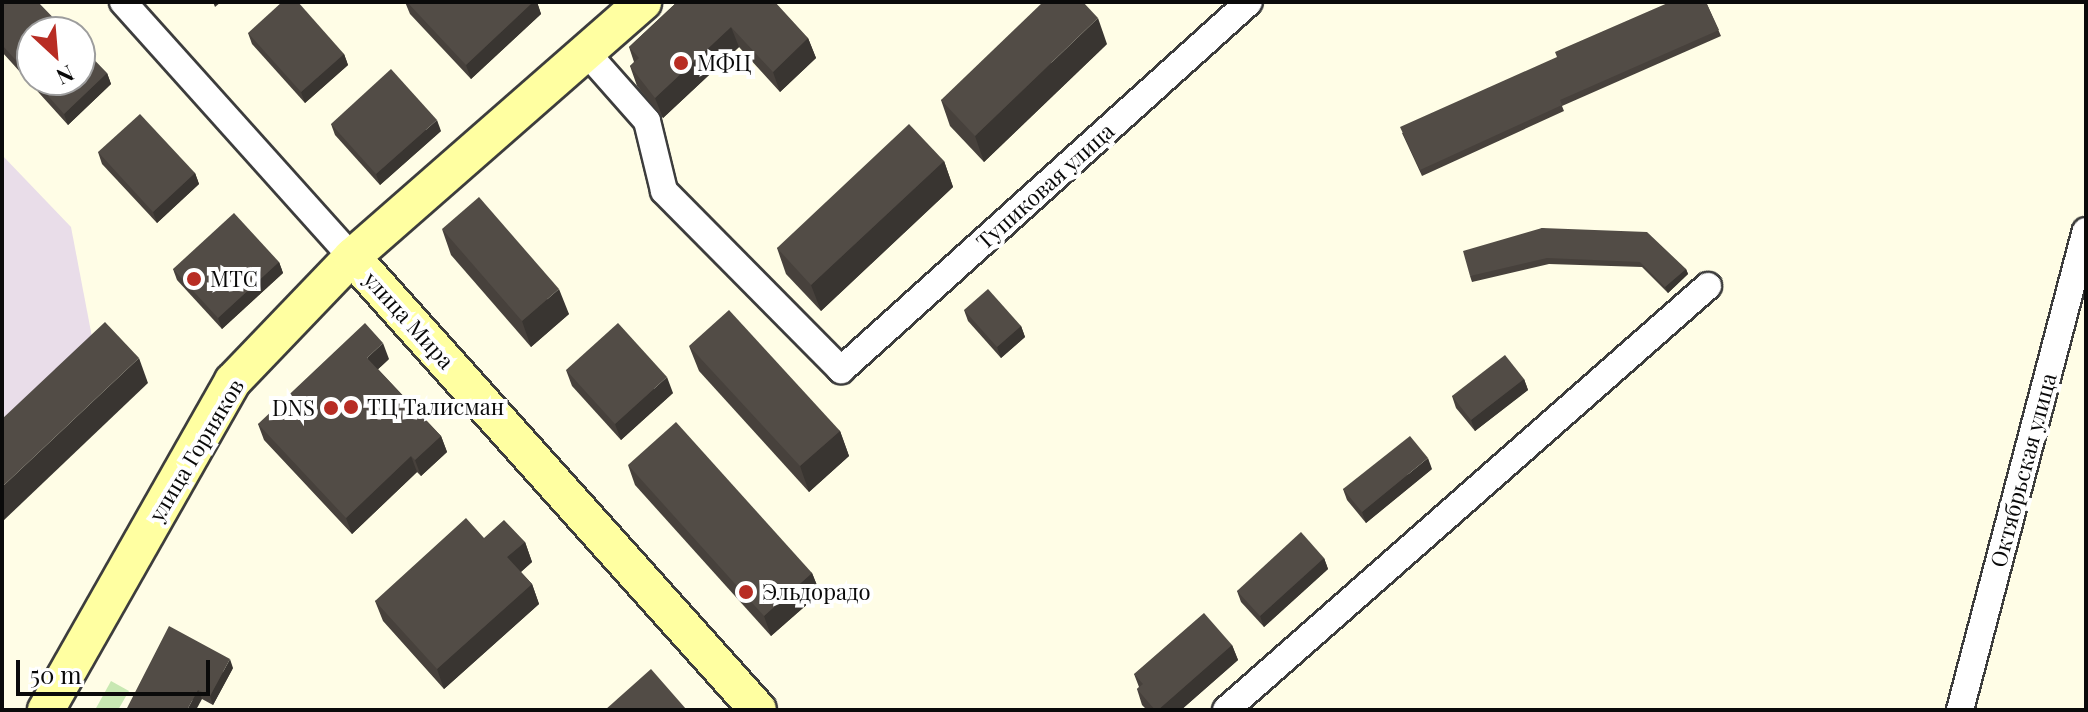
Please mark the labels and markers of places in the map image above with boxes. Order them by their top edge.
place label: МФЦ [697,50,751,76]
marker: МФЦ [672,54,690,72]
place label: МТС [210,266,258,292]
marker: МТС [185,270,203,288]
place label: ТЦ Талисман [367,394,504,420]
place label: DNS [272,395,315,421]
marker: ТЦ Талисман [342,398,360,416]
marker: DNS [322,399,340,417]
place label: Эльдорадо [762,579,870,605]
marker: Эльдорадо [737,583,755,601]

